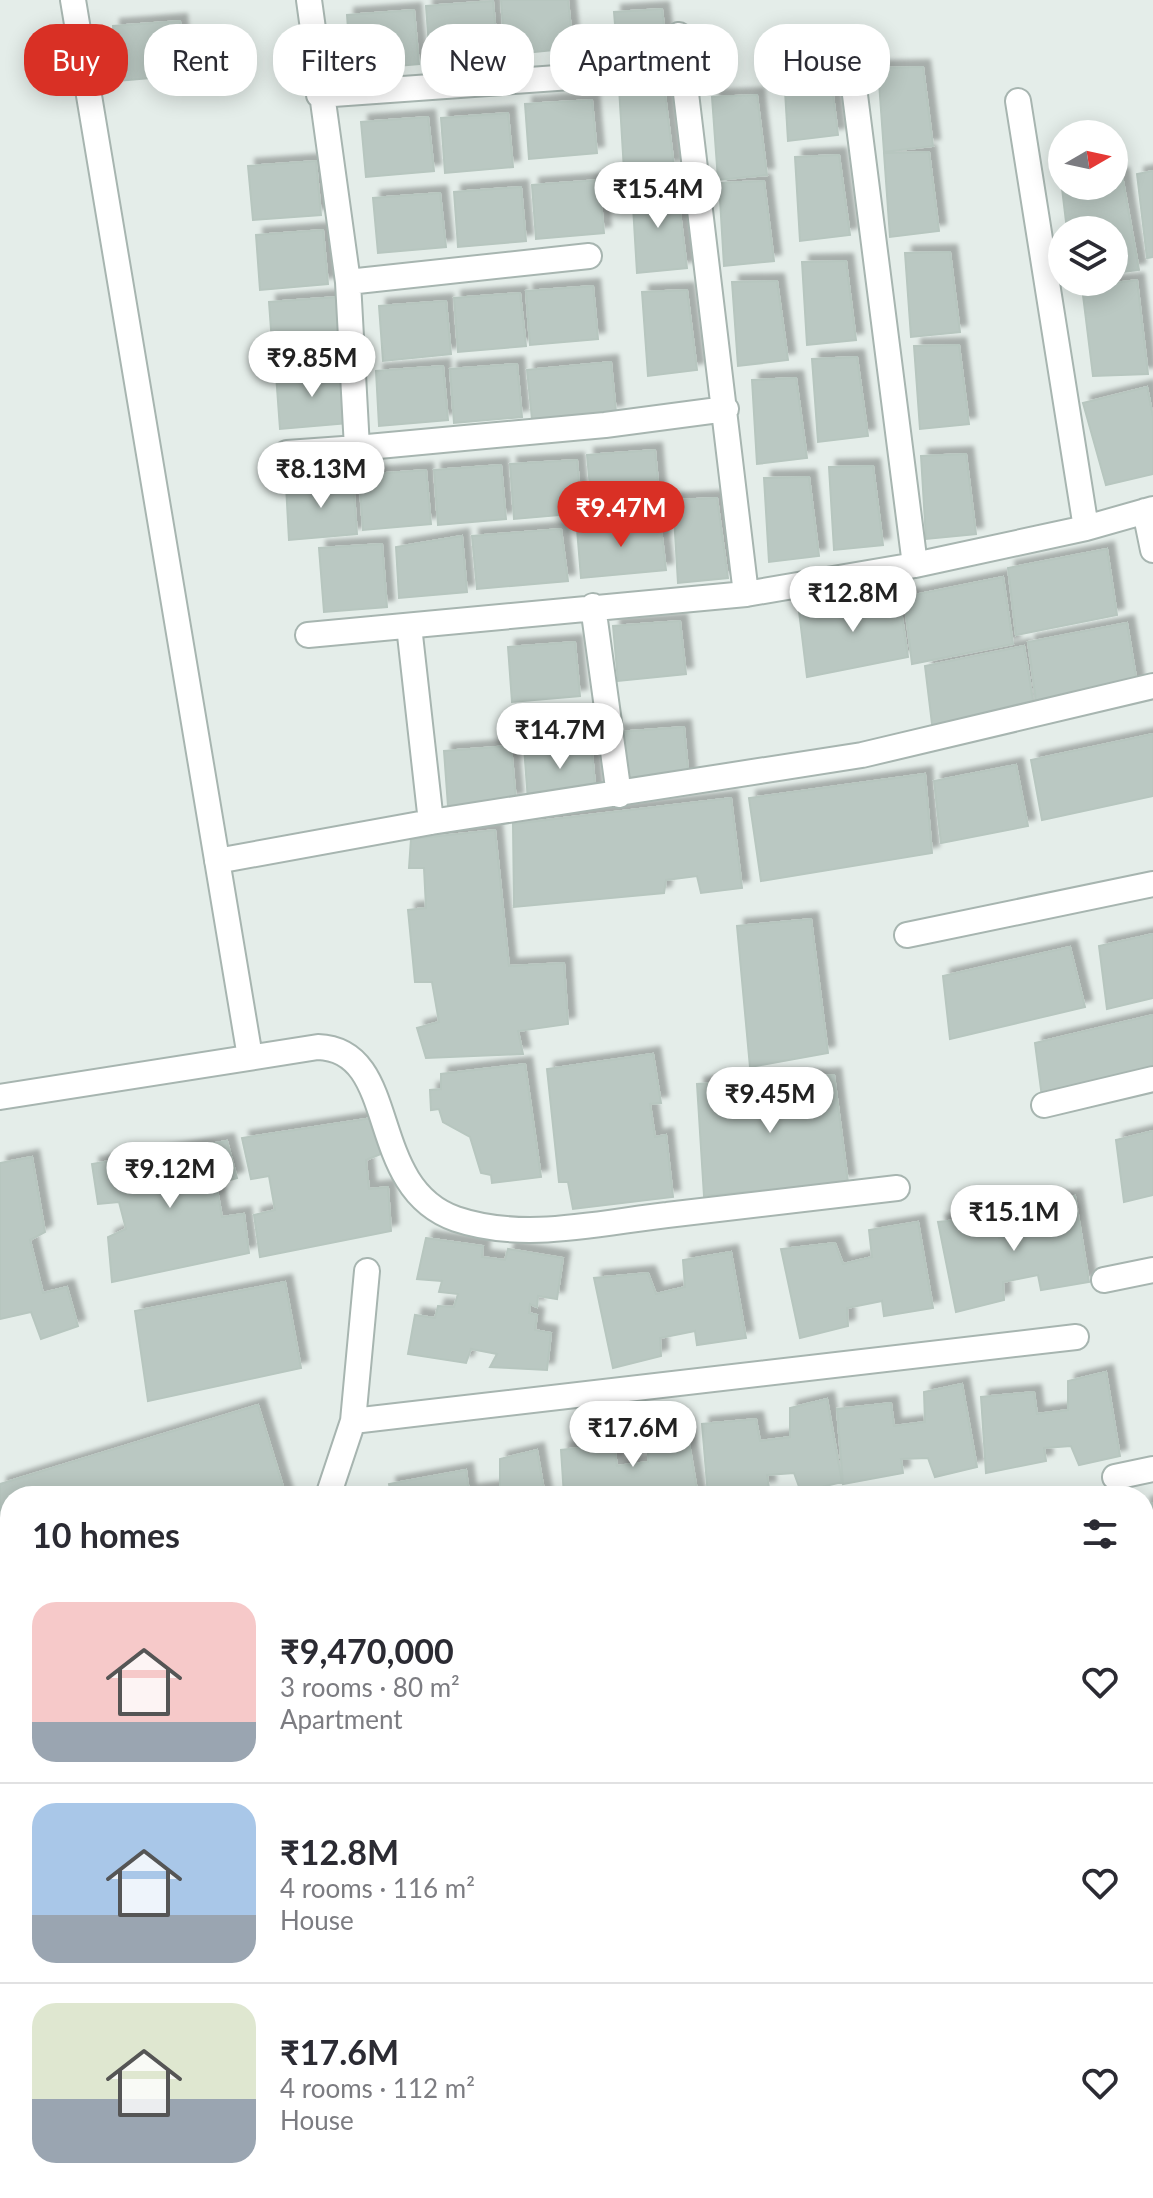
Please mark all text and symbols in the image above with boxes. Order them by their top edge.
chip: Buy [24,24,128,96]
chip: Rent [144,24,257,96]
chip: Filters [273,24,405,96]
chip: New [421,24,534,96]
chip: Apartment [550,24,738,96]
chip: House [754,24,890,96]
north arrow [1048,120,1128,200]
map controls [1048,120,1128,296]
pin: ₹15.4M [593,162,723,230]
text: ₹15.4M [612,172,704,204]
button: layers [1048,216,1128,296]
pin: ₹9.85M [247,331,377,399]
text: ₹9.85M [266,341,358,373]
pin: ₹8.13M [256,442,386,510]
text: ₹8.13M [275,452,367,484]
pin: ₹9.47M [556,481,686,549]
text: ₹9.47M [575,491,667,523]
pin: ₹12.8M [788,566,918,634]
text: ₹12.8M [807,576,899,608]
pin: ₹14.7M [495,703,625,771]
text: ₹14.7M [514,713,606,745]
pin: ₹9.45M [705,1067,835,1135]
text: ₹9.45M [724,1077,816,1109]
pin: ₹9.12M [105,1142,235,1210]
text: ₹9.12M [124,1152,216,1184]
pin: ₹15.1M [949,1185,1079,1253]
text: ₹15.1M [968,1195,1060,1227]
pin: ₹17.6M [568,1401,698,1469]
text: ₹17.6M [587,1411,679,1443]
icon: filters [1078,1512,1122,1556]
text: 10 homes [32,1514,180,1555]
text: ₹9,470,000 [280,1630,454,1671]
icon: home [96,1634,192,1730]
icon: heart [1078,1660,1122,1704]
text: 3 rooms · 80 m² [280,1671,460,1703]
text: Apartment [280,1703,403,1735]
text: ₹12.8M [280,1831,399,1872]
icon: home [96,1835,192,1931]
icon: heart [1078,1861,1122,1905]
text: 4 rooms · 116 m² [280,1872,475,1904]
text: House [280,1904,354,1936]
text: ₹17.6M [280,2031,399,2072]
icon: home [96,2035,192,2131]
icon: heart [1078,2061,1122,2105]
text: 4 rooms · 112 m² [280,2072,475,2104]
text: House [280,2104,354,2136]

